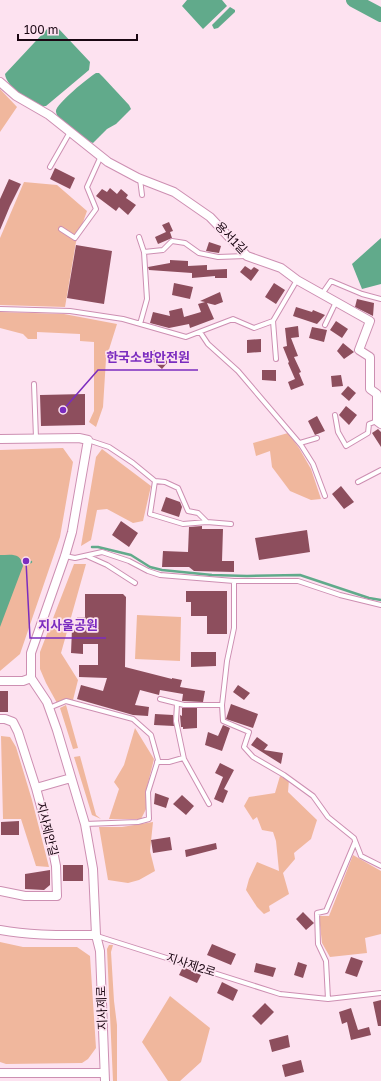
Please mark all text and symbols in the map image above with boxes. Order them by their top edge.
scale bar [18,16,137,42]
text: 100 m [24,22,58,37]
street label: 용서1길 [212,218,250,257]
callout: 한국소방안전원 [98,345,198,370]
text: 한국소방안전원 [106,349,190,365]
callout: 지사울공원 [30,613,106,638]
text: 지사울공원 [38,617,98,633]
street label: 지사제안길 [34,800,61,857]
street label: 지사제2로 [165,949,218,980]
street label: 지사제로 [93,986,110,1030]

